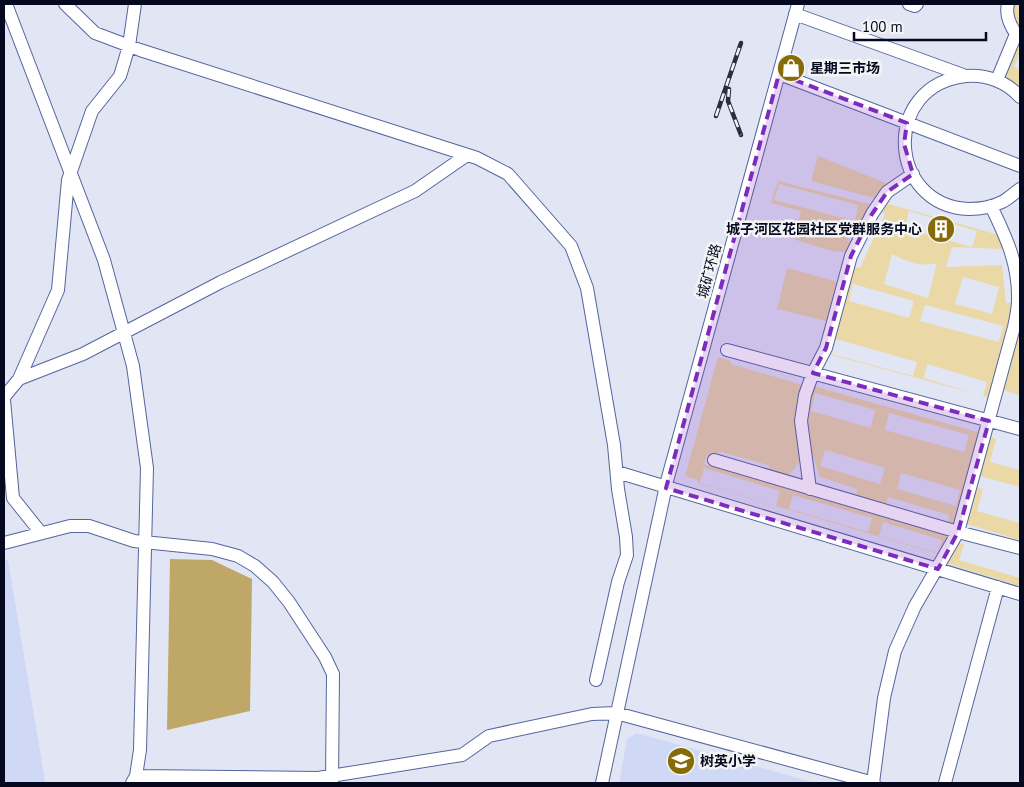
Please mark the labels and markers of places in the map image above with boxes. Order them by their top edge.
shop icon: 星期三市场 [776,53,806,83]
place label: 星期三市场 [810,59,880,77]
building icon: 城子河区花园社区党群服务中心 [926,214,956,244]
place label: 城子河区花园社区党群服务中心 [726,220,922,238]
school or university icon: 树英小学 [666,746,696,776]
place label: 树英小学 [700,752,756,770]

